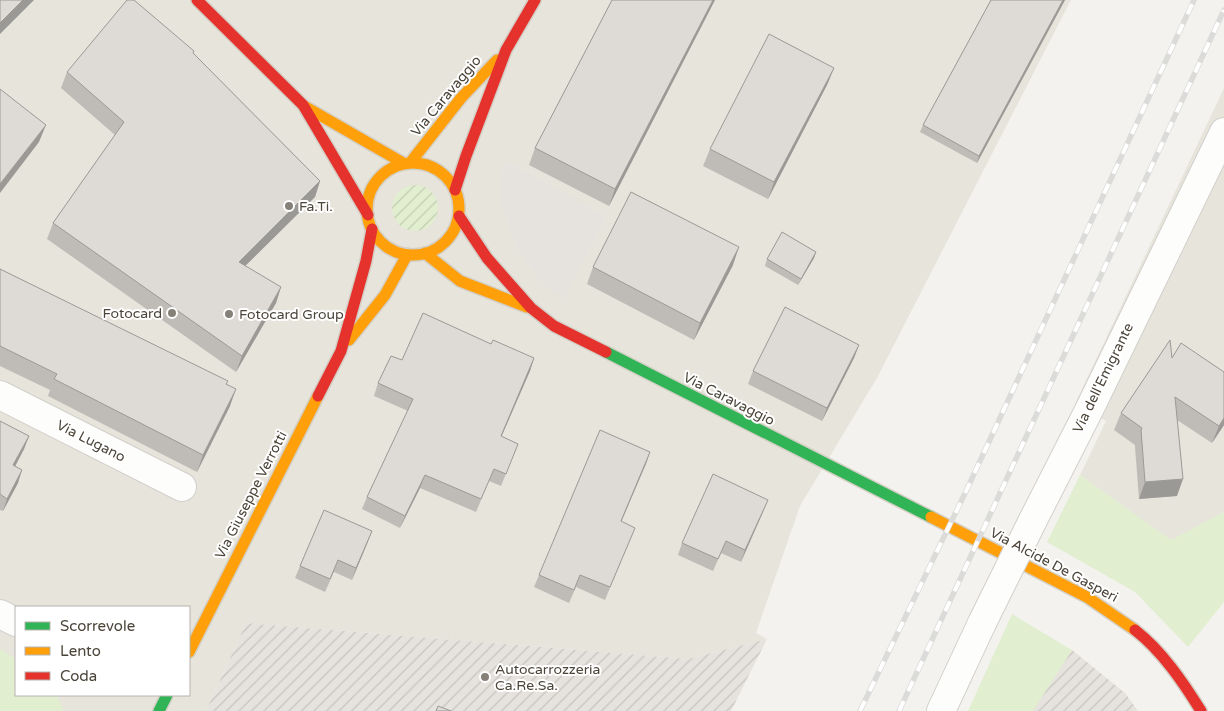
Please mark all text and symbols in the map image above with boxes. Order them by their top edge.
street label: Via Caravaggio [407,52,485,140]
place label: Fa.Ti. [299,198,333,215]
marker: Fa.Ti. [283,200,295,212]
place label: Fotocard [103,305,162,322]
place label: Fotocard Group [239,306,344,323]
marker: Fotocard [166,307,178,319]
marker: Fotocard Group [223,308,235,320]
street label: Via dell'Emigrante [1069,320,1137,436]
street label: Via Caravaggio [681,369,777,429]
street label: Via Lugano [54,416,128,466]
street label: Via Giuseppe Verrotti [211,428,291,562]
street label: Via Alcide De Gasperi [987,524,1121,606]
legend [15,606,190,696]
text: Scorrevole [60,617,135,635]
text: Lento [60,642,101,660]
place label: Autocarrozzeria Ca.Re.Sa. [495,661,600,694]
text: Coda [60,667,97,685]
marker: Autocarrozzeria Ca.Re.Sa. [479,671,491,683]

